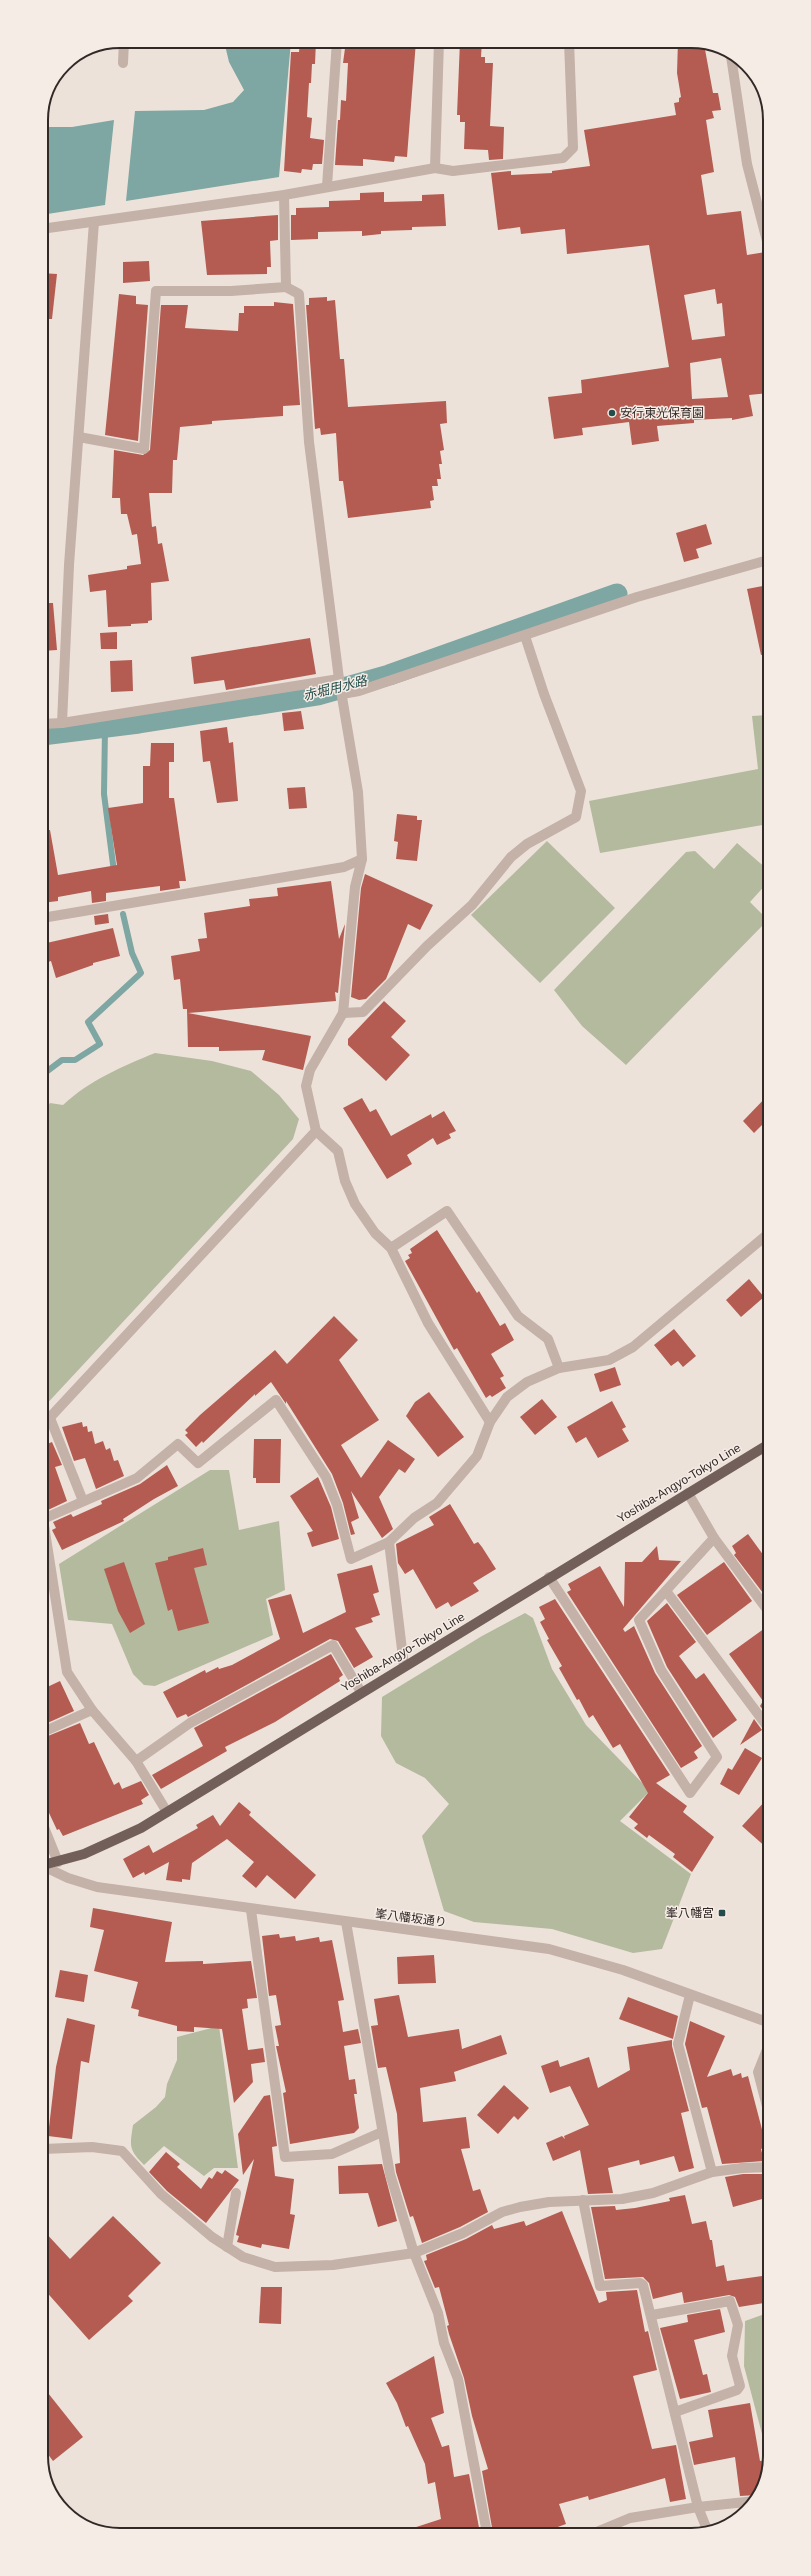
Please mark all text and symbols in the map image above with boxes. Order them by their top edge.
place label: 安行東光保育園 [620,406,704,420]
marker: 安行東光保育園 [607,408,617,418]
water label: 赤堀用水路 [302,673,369,703]
street label: Yoshiba-Angyo-Tokyo Line [615,1440,744,1525]
street label: Yoshiba-Angyo-Tokyo Line [339,1609,468,1694]
place label: 峯八幡宮 [666,1906,714,1920]
street label: 峯八幡坂通り [374,1907,448,1929]
marker: 峯八幡宮 [717,1908,727,1918]

